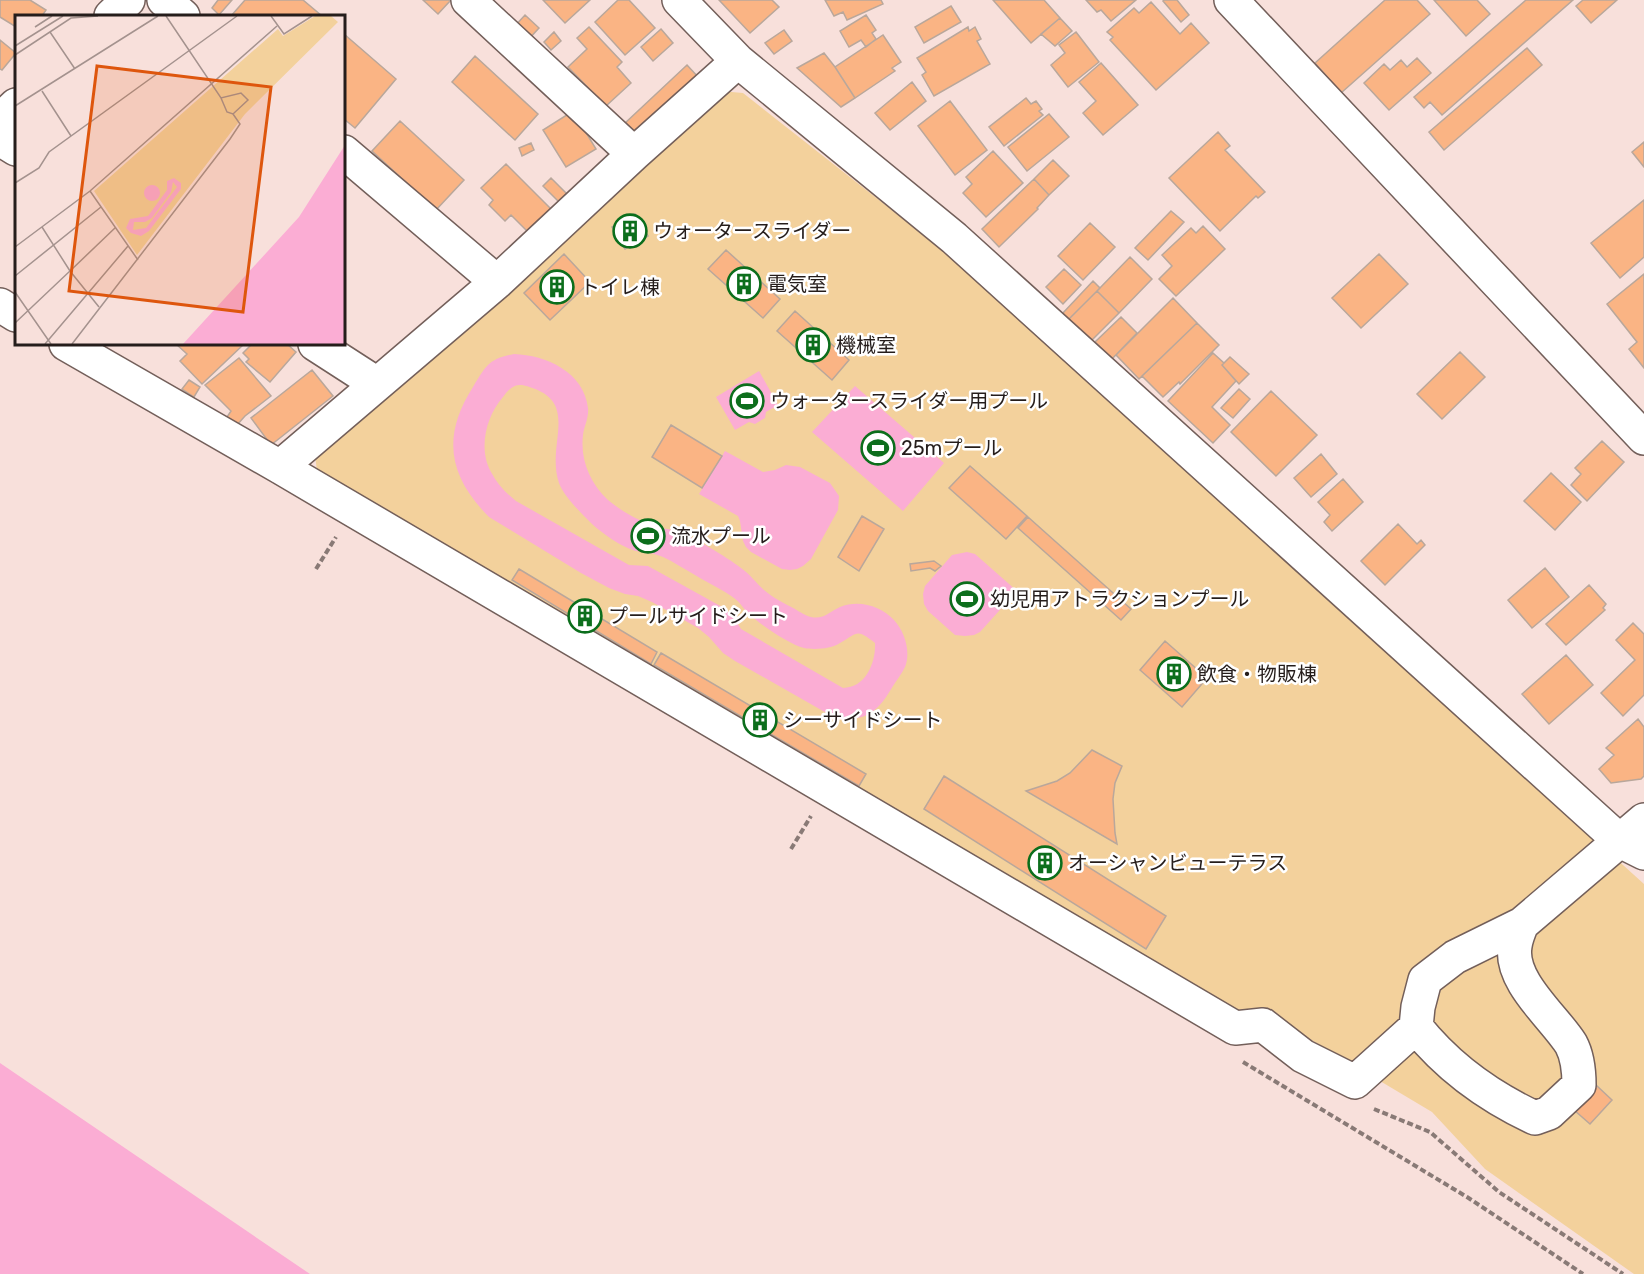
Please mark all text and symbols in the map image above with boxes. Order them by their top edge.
inset map [15,15,345,345]
building icon: ウォータースライダー [612,213,648,249]
place label: ウォータースライダー [653,219,851,243]
building icon: 電気室 [726,266,762,302]
building icon: トイレ棟 [539,269,575,305]
place label: 電気室 [767,272,827,296]
place label: トイレ棟 [580,275,660,299]
building icon: 機械室 [795,327,831,363]
place label: 機械室 [836,333,896,357]
sports icon: ウォータースライダー用プール [729,383,765,419]
place label: ウォータースライダー用プール [770,389,1048,413]
sports icon: 25mプール [860,430,896,466]
place label: 25mプール [901,436,1002,460]
sports icon: 流水プール [630,518,666,554]
place label: 流水プール [671,524,771,548]
sports icon: 幼児用アトラクションプール [949,581,985,617]
place label: 幼児用アトラクションプール [990,587,1249,611]
building icon: プールサイドシート [567,598,603,634]
place label: プールサイドシート [608,604,788,628]
building icon: 飲食・物販棟 [1156,656,1192,692]
place label: 飲食・物販棟 [1197,662,1317,686]
building icon: シーサイドシート [742,702,778,738]
place label: シーサイドシート [783,708,943,732]
building icon: オーシャンビューテラス [1027,845,1063,881]
place label: オーシャンビューテラス [1068,851,1287,875]

